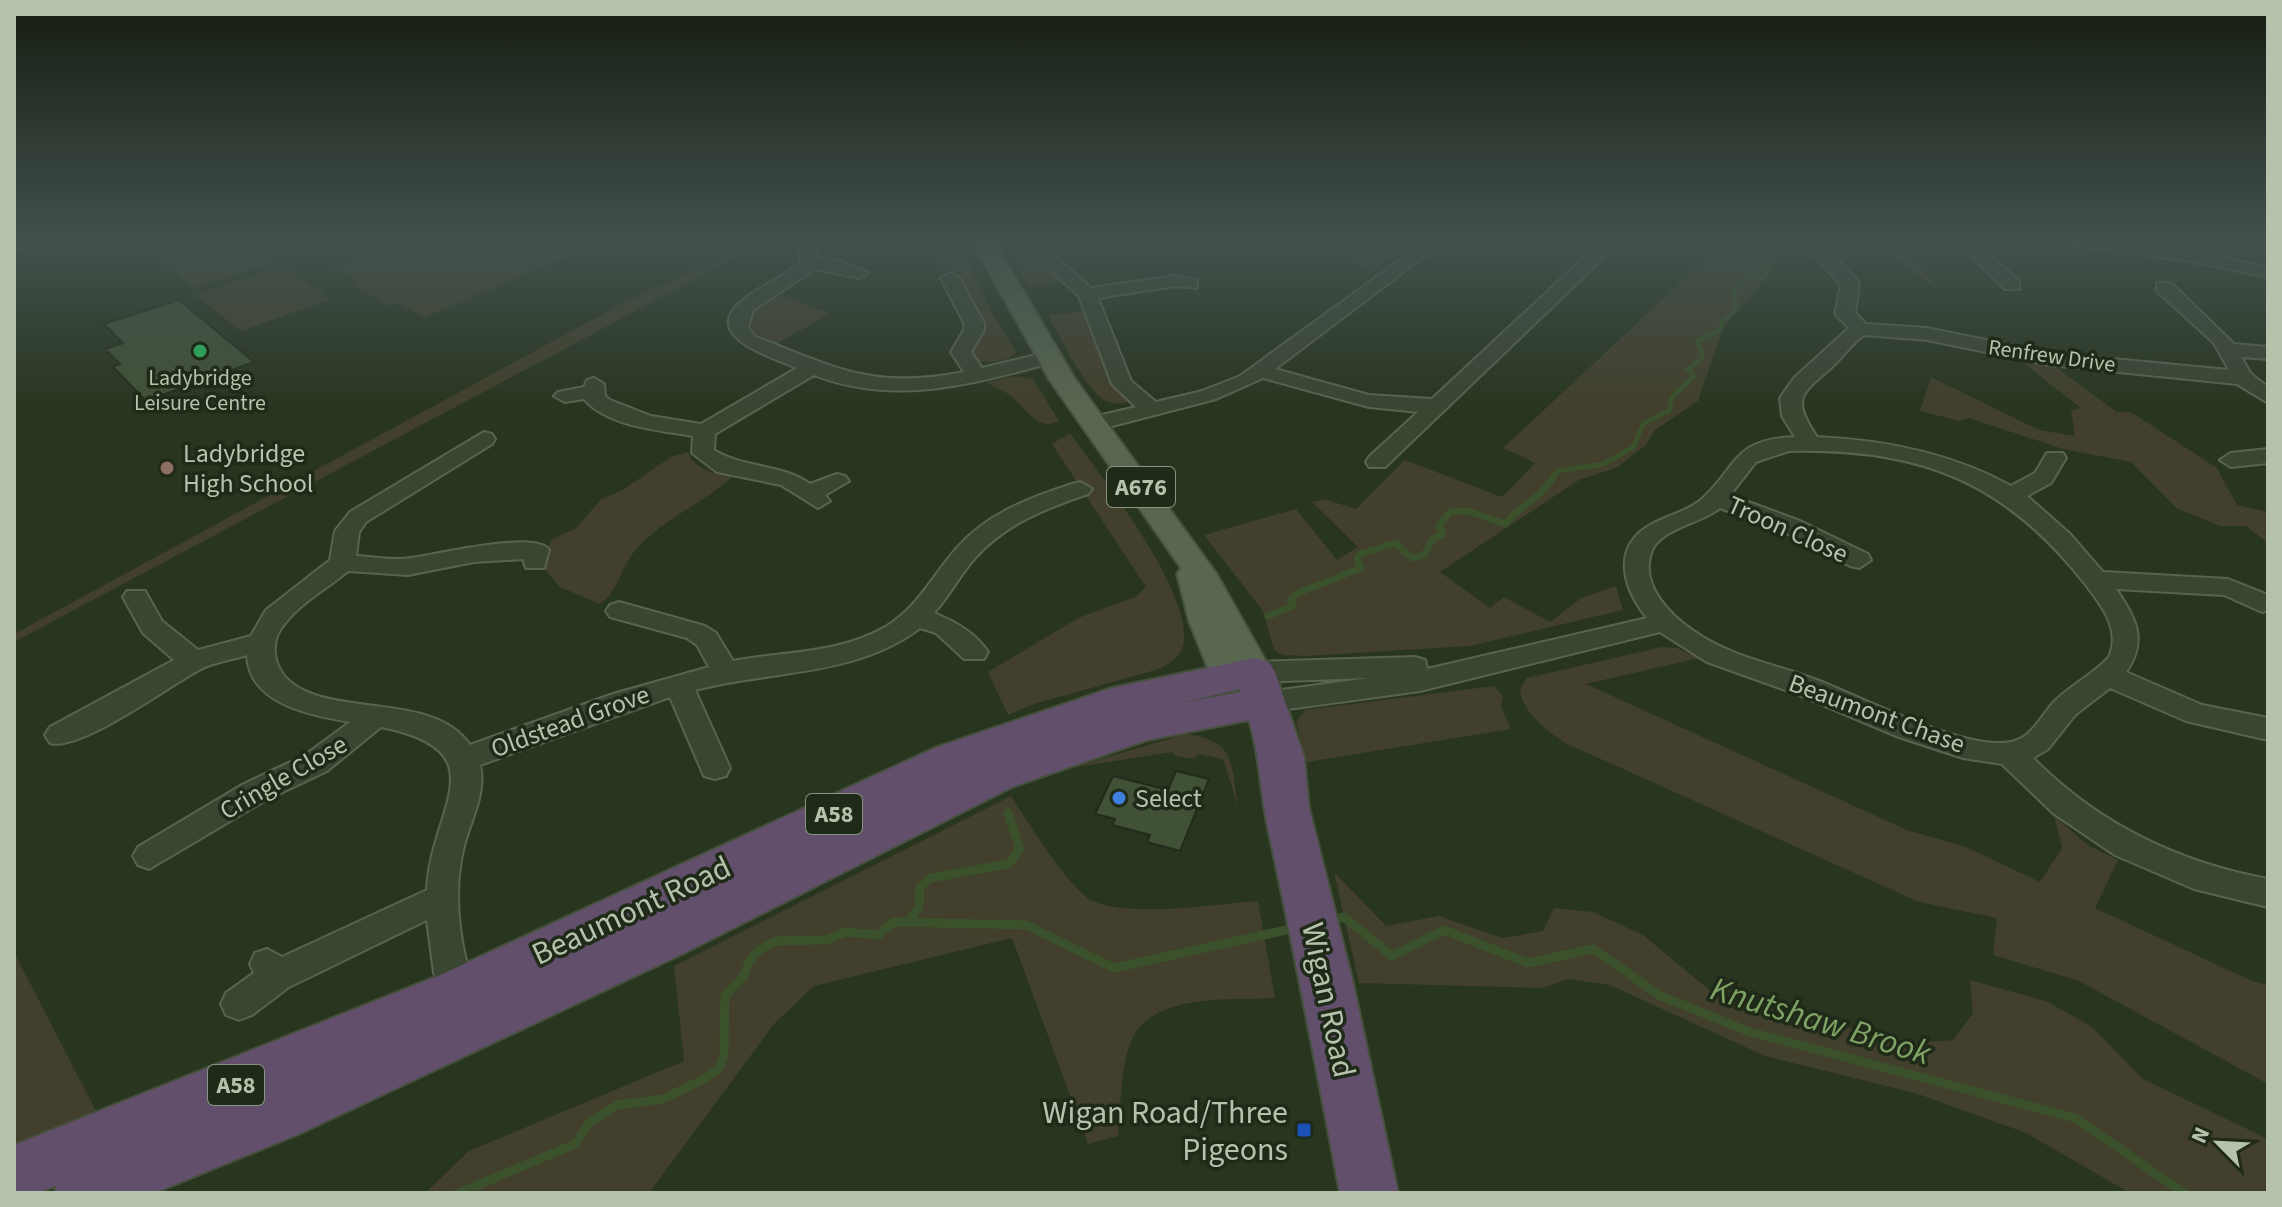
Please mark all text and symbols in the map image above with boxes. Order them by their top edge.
street label: Renfrew Drive [1986,331,2118,381]
marker: Ladybridge Leisure Centre [191,342,209,360]
place label: Ladybridge Leisure Centre [134,362,266,419]
place label: Ladybridge High School [183,435,314,502]
marker: Ladybridge High School [158,459,176,477]
road number: A676 [1107,467,1175,507]
street label: Troon Close [1722,486,1854,572]
street label: Beaumont Chase [1784,664,1970,762]
street label: Oldstead Grove [486,676,655,767]
street label: Cringle Close [213,726,354,829]
place label: Select [1135,780,1202,817]
marker: Select [1110,789,1128,807]
road number: A58 [806,794,862,834]
street label: Beaumont Road [524,845,739,977]
street label: Wigan Road [1289,918,1367,1082]
water label: Knutshaw Brook [1704,965,1937,1078]
road number: A58 [208,1065,264,1105]
place label: Wigan Road/Three Pigeons [1042,1090,1288,1173]
north arrow [2178,1103,2258,1183]
marker: Wigan Road/Three Pigeons [1295,1121,1313,1139]
text: N [2183,1122,2218,1148]

